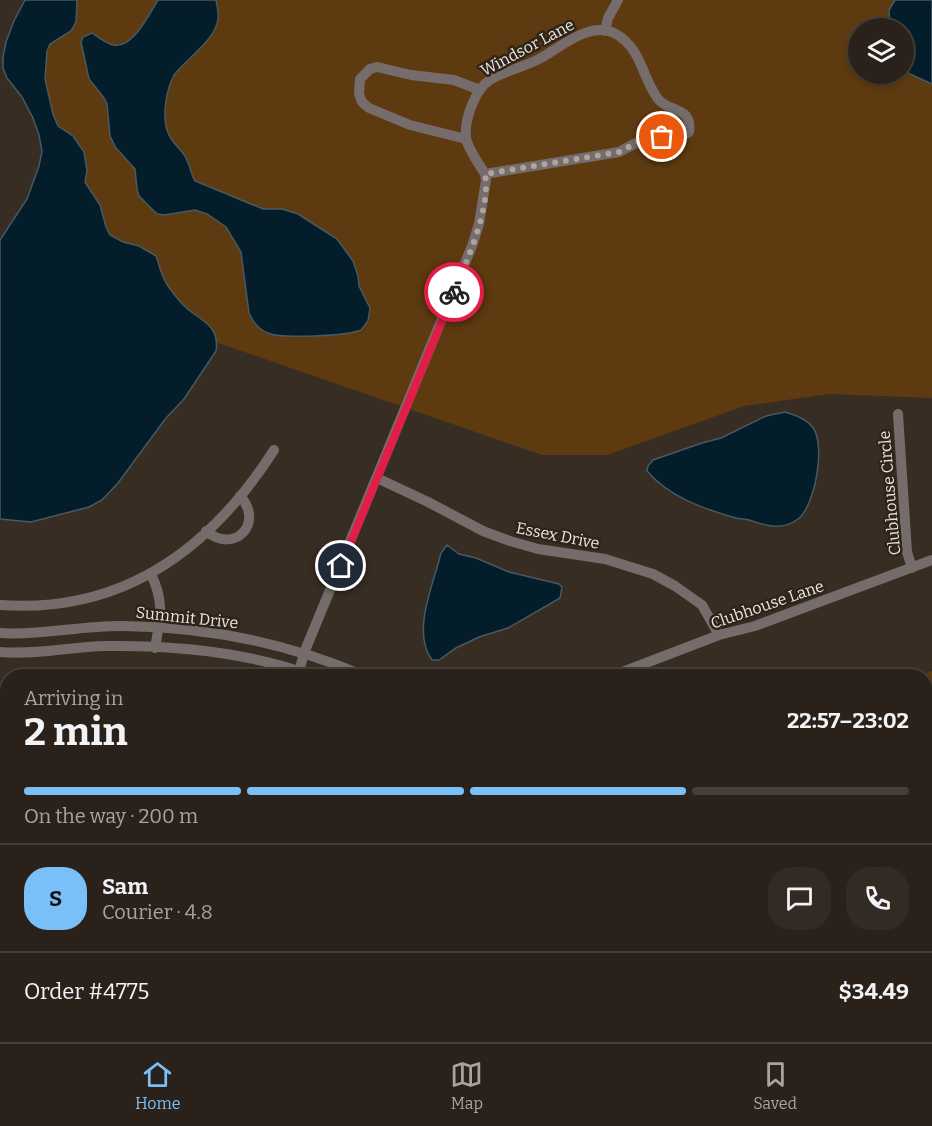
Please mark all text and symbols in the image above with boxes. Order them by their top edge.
street label: Windsor Lane [477,15,577,80]
map controls [848,18,914,84]
button: layers [848,18,914,84]
pin [636,111,687,162]
icon: bag [645,120,678,153]
courier [424,262,484,322]
icon: bike [438,276,471,309]
street label: Clubhouse Circle [875,430,904,556]
street label: Essex Drive [515,518,601,553]
pin [315,540,366,591]
icon: home [324,549,357,582]
street label: Clubhouse Lane [708,576,826,633]
street label: Summit Drive [135,603,239,632]
text: Arriving in [24,686,123,710]
text: 22:57–23:02 [787,707,909,734]
text: 2 min [24,709,128,755]
text: On the way · 200 m [24,804,198,828]
button: chat [768,867,831,930]
button: phone [846,867,909,930]
text: Sam [102,873,148,900]
text: S [49,885,62,912]
text: Courier · 4.8 [102,900,213,924]
text: Order #4775 [24,978,149,1005]
text: $34.49 [839,978,909,1005]
tab: Home [135,1058,181,1113]
tab: Map [450,1058,483,1113]
tab: Saved [753,1058,797,1113]

